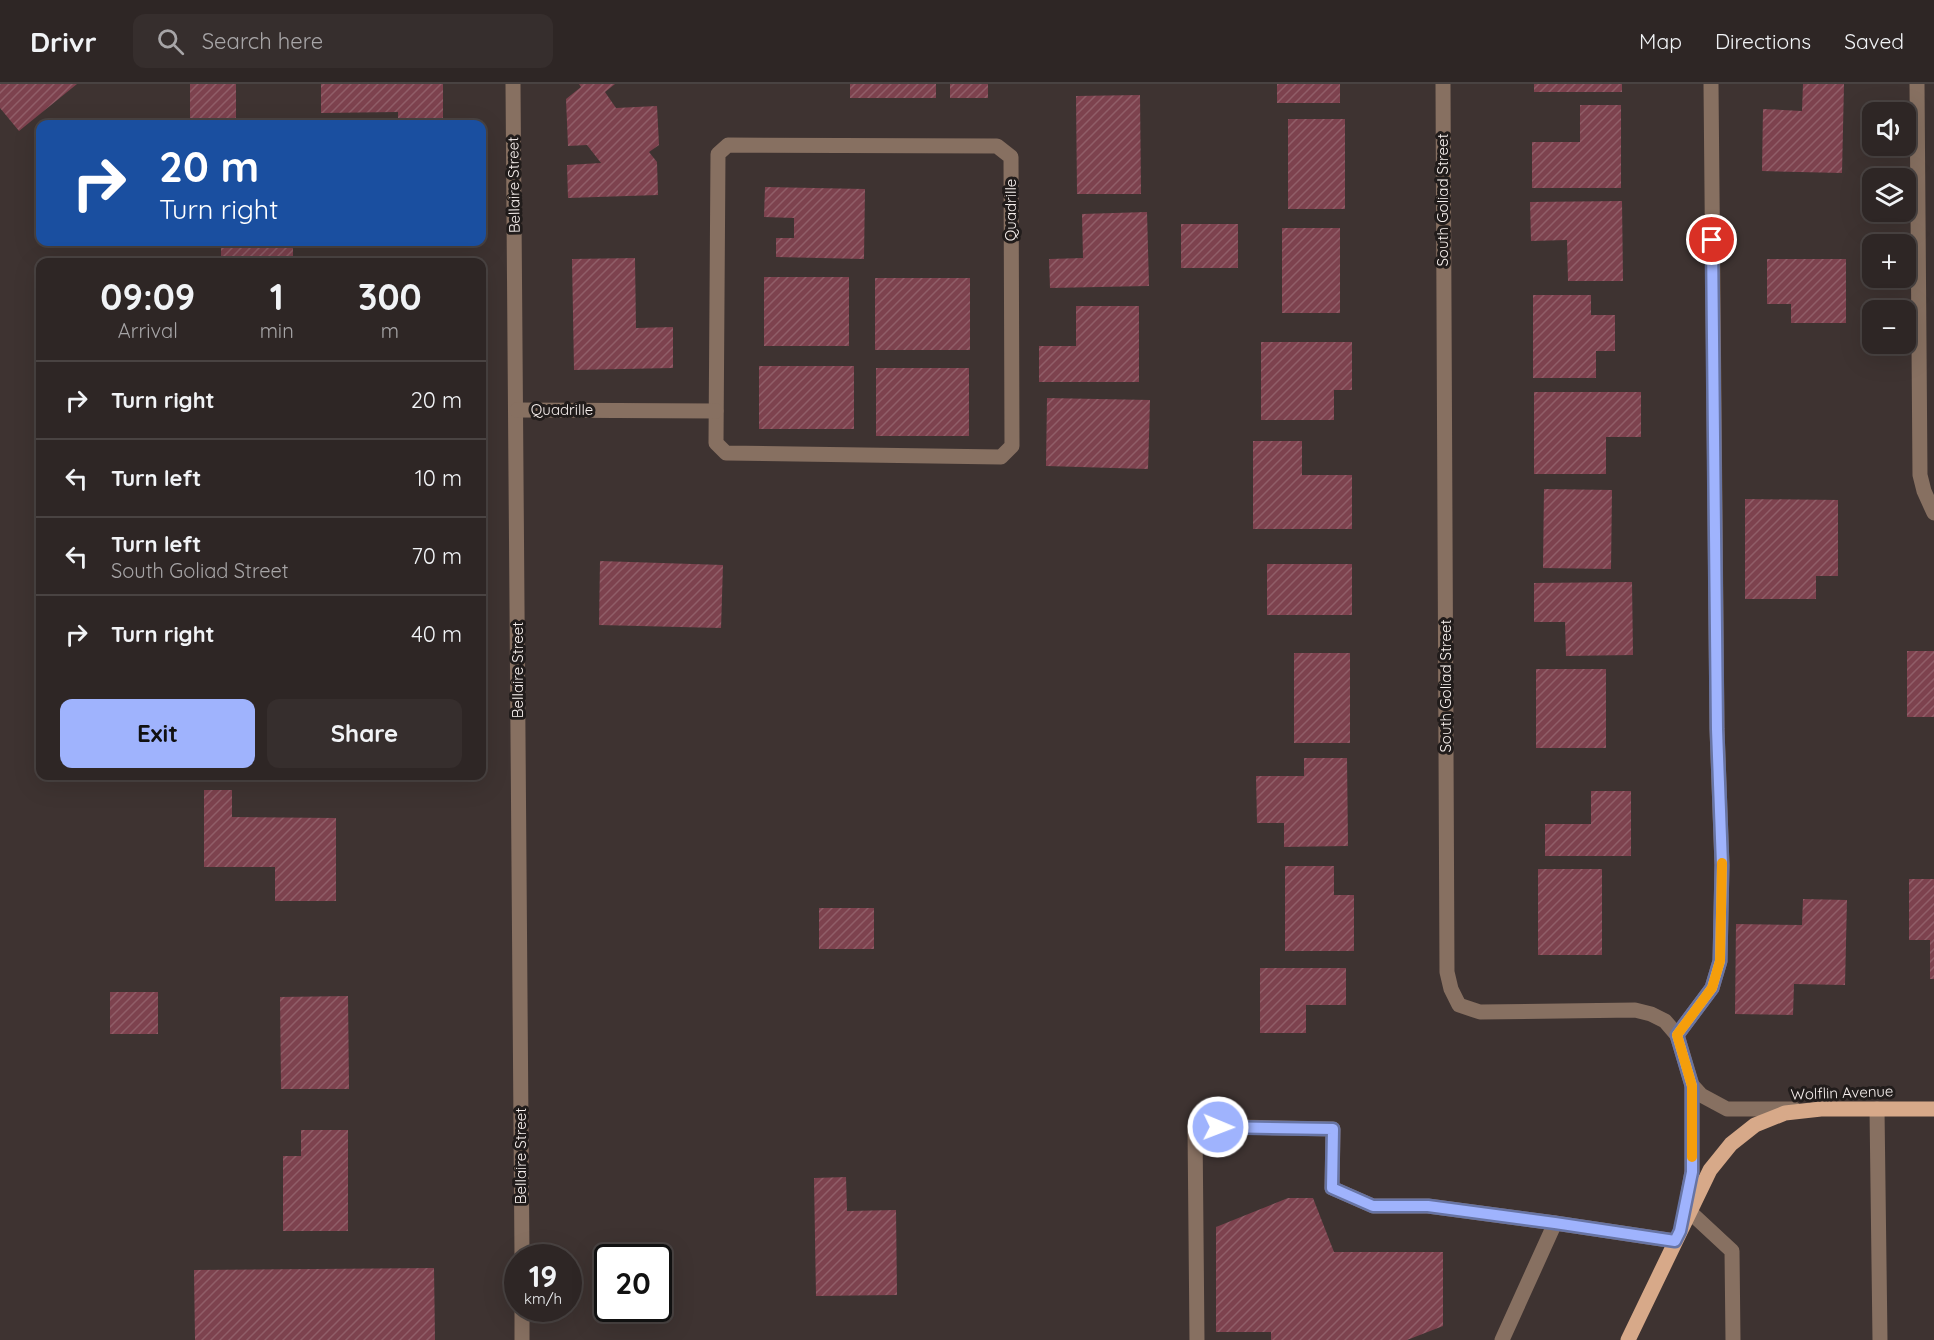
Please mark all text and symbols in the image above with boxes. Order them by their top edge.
search box [133,14,553,68]
text: Drivr [30,24,97,59]
icon: search [154,25,187,58]
text: Search here [202,27,323,55]
text: Map [1639,28,1682,54]
text: Directions [1715,28,1811,54]
text: Saved [1844,28,1904,54]
map controls [1862,102,1916,354]
button: sound [1862,102,1916,156]
street label: South Goliad Street [1433,133,1452,267]
street label: Bellaire Street [503,137,524,233]
text: 20 m [159,140,259,193]
icon: right [60,144,138,222]
button: layers [1862,168,1916,222]
street label: Quadrille [1001,179,1020,241]
text: Turn right [159,192,278,226]
pin [1686,214,1737,265]
icon: arrive [1695,223,1728,256]
button: + [1862,234,1916,288]
text: 09:09 [100,274,195,319]
text: 1 [270,274,284,319]
text: 300 [358,274,422,319]
button: − [1862,300,1916,354]
text: Arrival [118,318,178,343]
text: min [260,318,294,343]
text: m [381,318,399,343]
icon: right [60,384,93,417]
text: Turn right [111,386,215,414]
text: 20 m [411,386,462,414]
street label: Quadrille [531,400,593,419]
icon: left [60,462,93,495]
text: Turn left [111,464,201,492]
text: 10 m [415,464,462,492]
text: Turn left [111,530,201,558]
icon: left [60,540,93,573]
text: 70 m [412,542,462,570]
text: South Goliad Street [111,558,289,583]
icon: right [60,618,93,651]
street label: South Goliad Street [1436,619,1455,753]
text: Turn right [111,620,215,648]
text: 40 m [411,620,462,648]
street label: Bellaire Street [508,622,527,718]
button: Exit [60,699,255,768]
button: Share [267,699,462,768]
street label: Wolflin Avenue [1790,1081,1894,1104]
position arrow [1186,1095,1250,1159]
street label: Bellaire Street [511,1108,530,1204]
speed limit sign: 20 [594,1244,672,1322]
text: 19 [529,1257,557,1295]
text: km/h [524,1289,562,1308]

